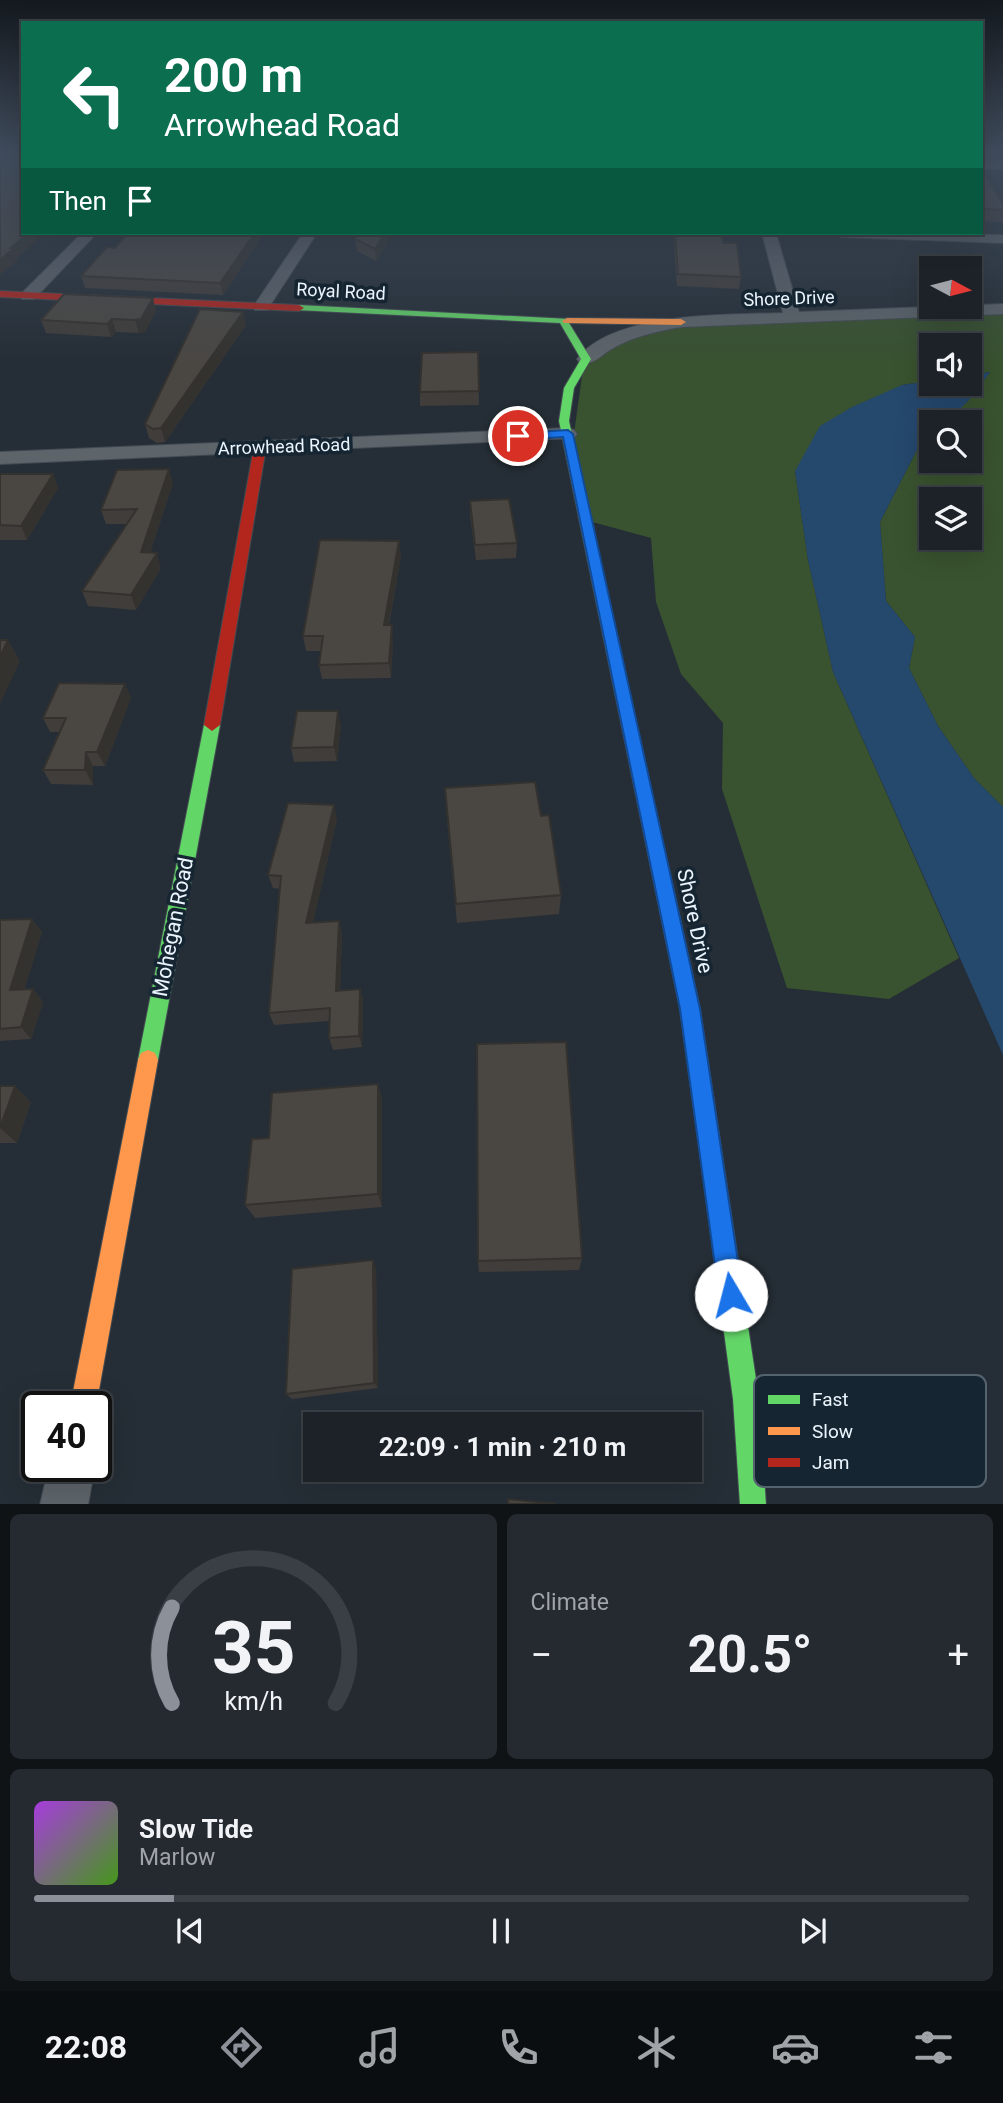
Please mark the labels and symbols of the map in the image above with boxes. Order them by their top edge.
north arrow [919,256,982,318]
street label: Royal Road [296,278,386,304]
street label: Shore Drive [743,286,835,310]
pin [488,406,548,466]
street label: Arrowhead Road [217,433,351,459]
street label: Mohegan Road [148,855,198,999]
street label: Shore Drive [672,866,718,976]
position arrow [694,1258,768,1332]
legend [754,1375,986,1487]
text: Fast [812,1388,849,1411]
speed limit sign: 40 [21,1391,112,1482]
text: Slow [812,1420,853,1443]
text: Jam [812,1451,849,1474]

